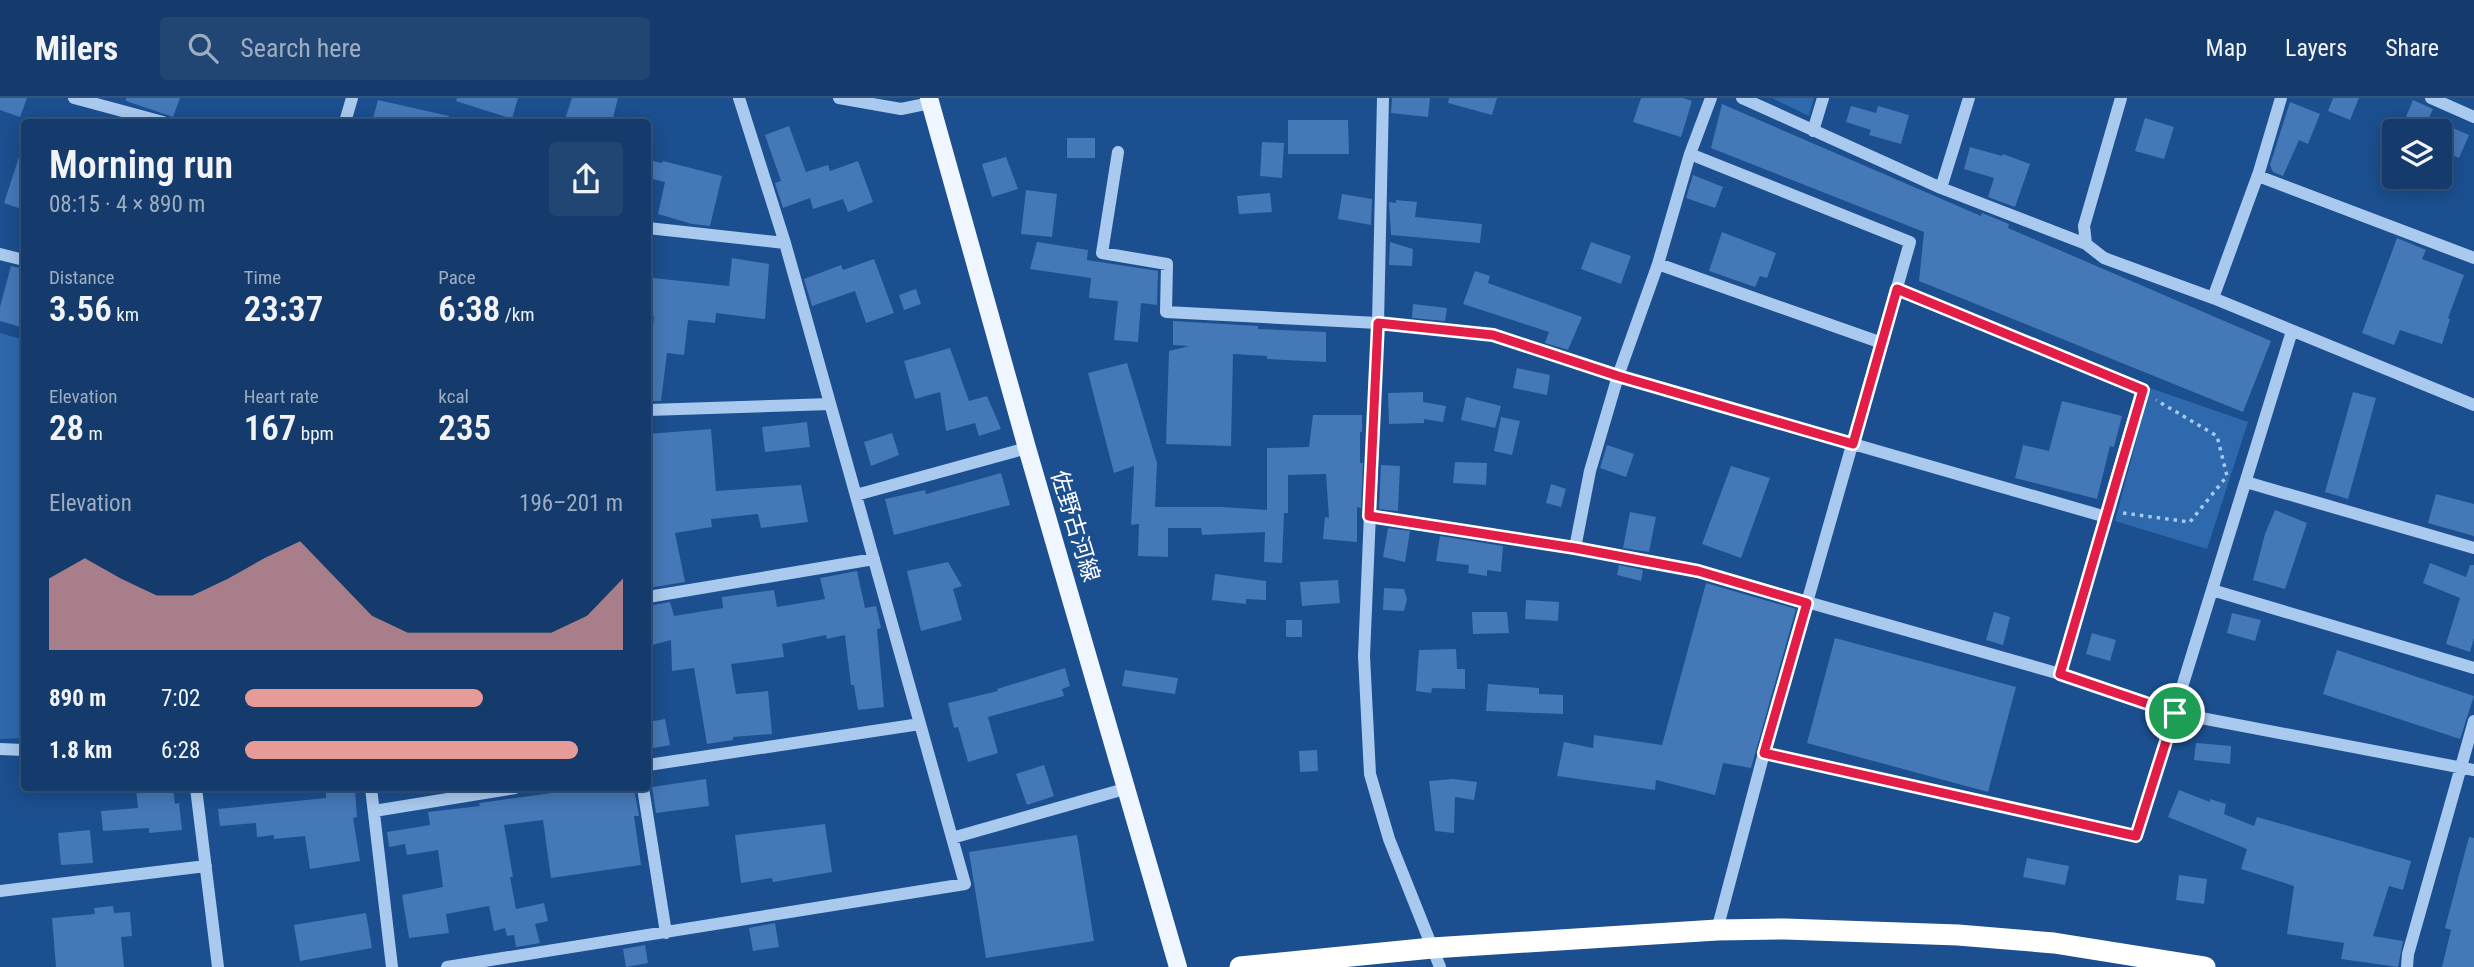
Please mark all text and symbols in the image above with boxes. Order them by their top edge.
search box [160,17,650,80]
text: Milers [35,29,118,68]
icon: search [184,29,222,67]
text: Search here [240,33,361,63]
text: Map [2206,34,2247,62]
text: Layers [2285,34,2347,62]
text: Share [2385,34,2439,62]
map controls [2382,119,2452,189]
button: layers [2382,119,2452,189]
button: share [549,142,623,216]
text: Morning run [49,143,233,187]
text: 08:15 · 4 × 890 m [49,191,205,218]
text: Distance [49,266,114,289]
text: Time [244,266,281,289]
text: Pace [438,266,476,289]
text: 3.56 [49,289,112,330]
text: 23:37 [244,289,323,330]
text: 6:38 [438,289,500,330]
text: km [112,303,139,326]
text: /km [500,303,535,326]
text: Elevation [49,385,117,408]
text: Heart rate [244,385,319,408]
text: kcal [438,385,469,408]
text: 28 [49,408,84,449]
text: 167 [244,408,296,449]
text: 235 [438,408,491,449]
text: m [84,422,103,445]
text: bpm [296,422,334,445]
street label: 佐野古河線 [1045,467,1105,585]
text: Elevation [49,490,132,517]
text: 196–201 m [519,490,623,517]
pin [2145,683,2205,743]
text: 890 m [49,685,106,712]
text: 7:02 [161,685,200,712]
icon: arrive [2156,694,2194,732]
text: 1.8 km [49,737,112,764]
text: 6:28 [161,737,200,764]

